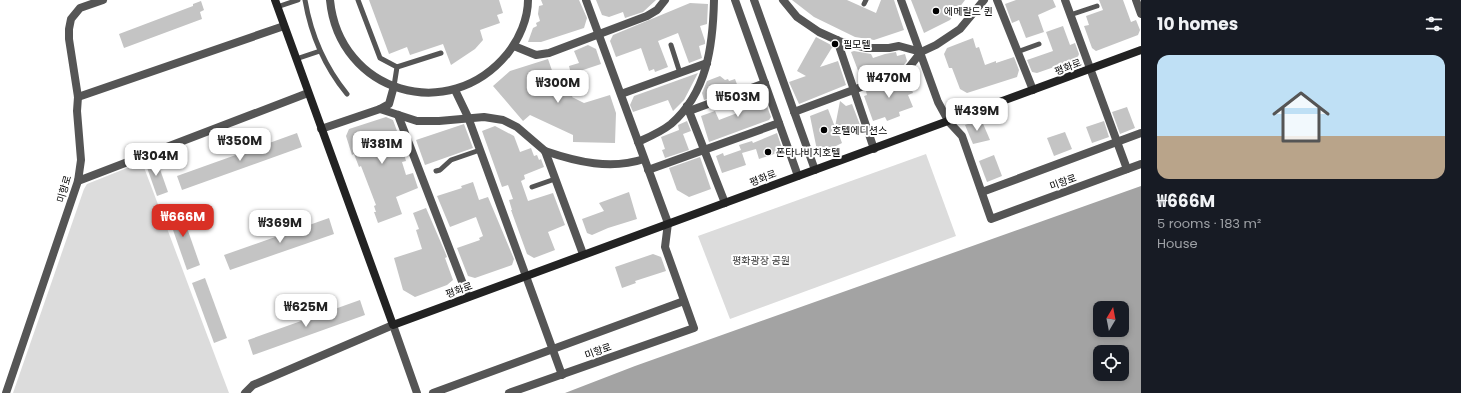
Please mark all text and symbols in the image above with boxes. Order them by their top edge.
place label: 에메랄드 퀸 [944,4,993,19]
marker: 에메랄드 퀸 [931,6,941,16]
text: 10 homes [1157,12,1238,36]
icon: filters [1423,13,1445,35]
place label: 필모텔 [843,37,871,52]
marker: 필모텔 [830,39,840,49]
street label: 평화로 [1052,55,1084,79]
pin: ₩470M [861,65,917,99]
text: ₩470M [867,68,911,87]
pin: ₩300M [530,70,586,104]
text: ₩300M [536,73,580,92]
icon: home [1265,81,1337,153]
pin: ₩503M [710,84,766,118]
text: ₩503M [716,87,760,106]
pin: ₩439M [949,98,1005,132]
text: ₩439M [955,101,999,120]
place label: 호텔에디션스 [832,123,887,138]
marker: 호텔에디션스 [819,125,829,135]
pin: ₩350M [212,128,268,162]
text: ₩350M [218,131,262,150]
pin: ₩381M [354,131,410,165]
text: ₩381M [362,134,402,153]
pin: ₩304M [128,143,184,177]
place label: 폰타나비치호텔 [776,145,840,160]
text: ₩304M [134,146,178,165]
marker: 폰타나비치호텔 [763,147,773,157]
street label: 평화로 [747,166,779,190]
street label: 미항로 [1047,170,1079,194]
street label: 미항로 [53,174,75,204]
text: ₩666M [1157,189,1215,213]
pin: ₩666M [155,204,211,238]
text: ₩666M [161,207,205,226]
pin: ₩369M [252,210,308,244]
text: ₩369M [258,213,302,232]
text: 5 rooms · 183 m² [1157,214,1261,233]
text: House [1157,234,1197,253]
park label: 평화광장 공원 [732,253,790,268]
street label: 평화로 [443,278,475,302]
pin: ₩625M [278,294,334,328]
text: ₩625M [284,297,328,316]
north arrow [1093,301,1129,337]
map controls [1093,301,1129,381]
street label: 미항로 [582,339,614,363]
button: locate [1093,345,1129,381]

